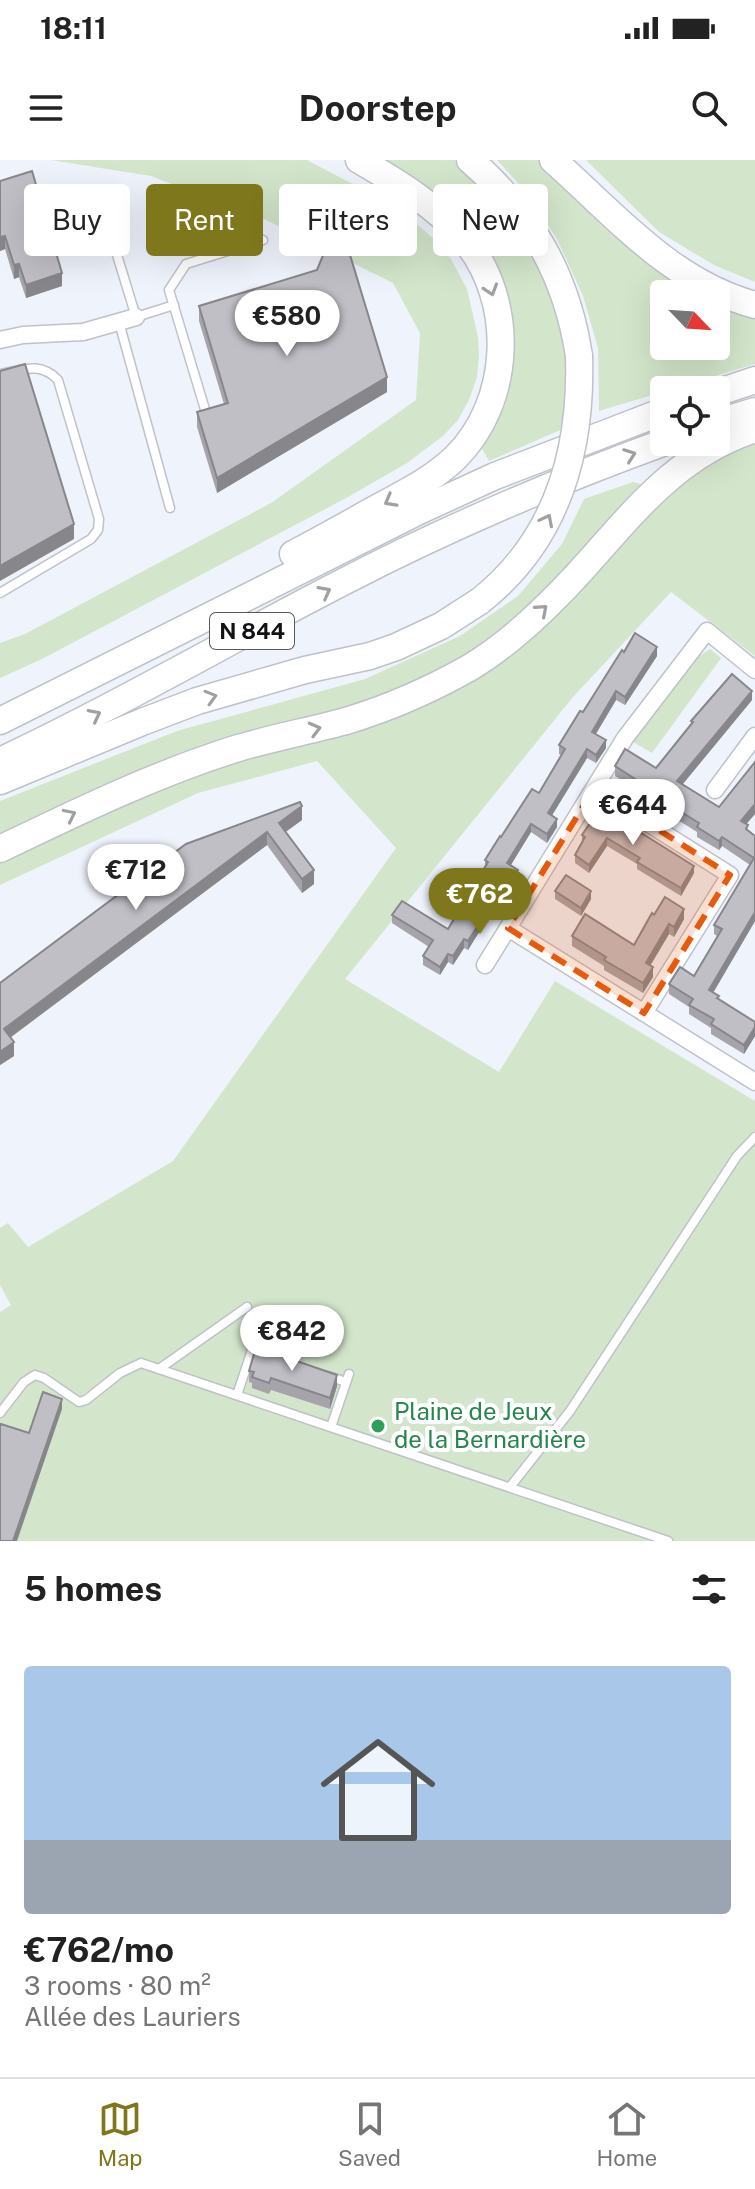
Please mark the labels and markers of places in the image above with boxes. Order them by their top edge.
pin: €580 [240,290,334,358]
pin: €644 [586,779,680,847]
pin: €712 [89,844,183,912]
pin: €762 [433,868,527,936]
pin: €842 [245,1305,339,1373]
place label: Plaine de Jeux de la Bernardière [394,1397,586,1453]
marker: Plaine de Jeux de la Bernardière [369,1417,387,1435]

